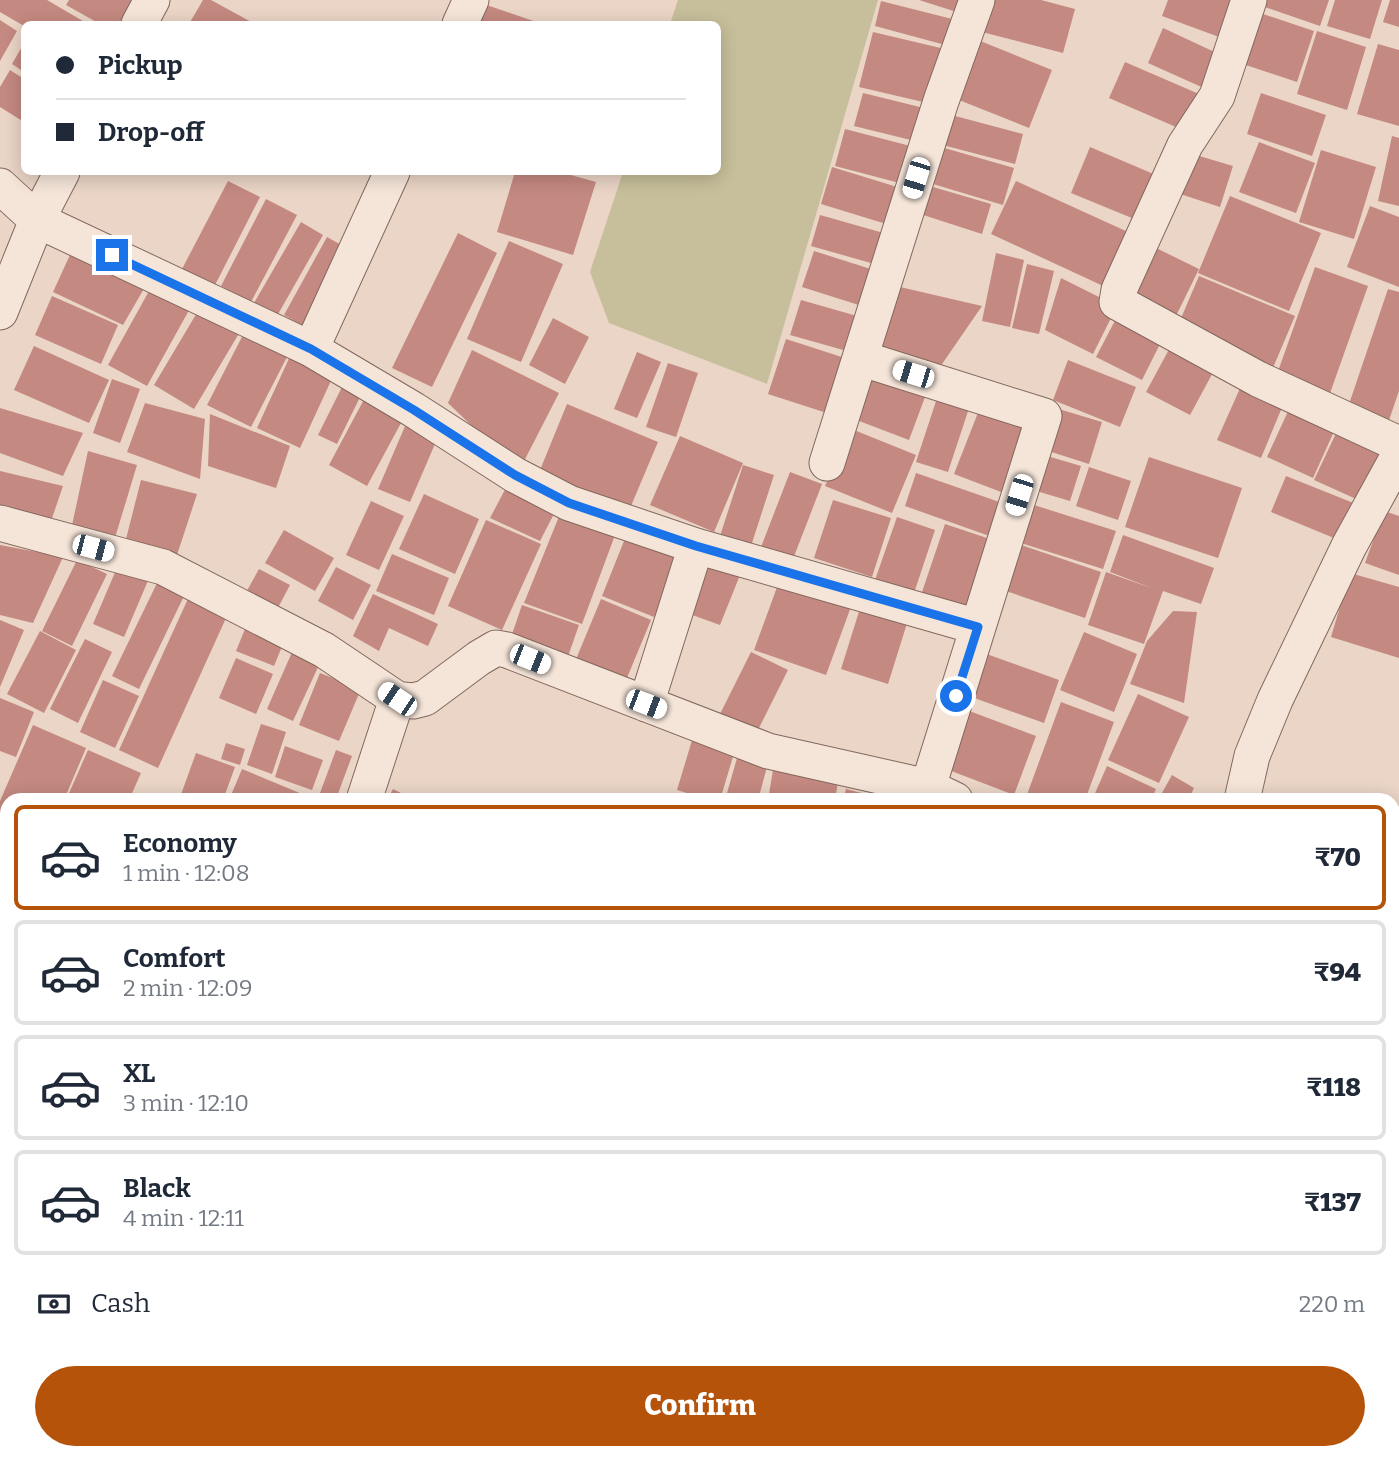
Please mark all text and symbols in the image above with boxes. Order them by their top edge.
text: Pickup [98,50,183,81]
text: Drop-off [98,117,204,148]
car [900,155,933,201]
route end [96,239,128,271]
car [890,358,937,390]
car [1003,472,1036,518]
car [70,532,117,564]
car [507,641,554,677]
car [374,679,421,719]
route start [940,680,972,712]
car [623,687,670,721]
icon: car [39,826,102,889]
text: Economy [123,828,237,859]
text: ₹70 [1315,842,1361,873]
text: 1 min · 12:08 [123,859,250,887]
icon: car [39,941,102,1004]
text: Comfort [123,943,226,974]
text: ₹94 [1313,957,1361,988]
text: 2 min · 12:09 [123,974,252,1002]
icon: car [39,1056,102,1119]
text: XL [123,1058,155,1089]
text: ₹118 [1306,1072,1361,1103]
text: 3 min · 12:10 [123,1089,249,1117]
icon: car [39,1171,102,1234]
text: Black [123,1173,191,1204]
text: ₹137 [1304,1187,1361,1218]
text: 4 min · 12:11 [123,1204,244,1232]
icon: cash [35,1285,73,1323]
text: Cash [91,1288,150,1319]
text: 220 m [1299,1290,1365,1318]
button: Confirm [35,1366,1365,1446]

